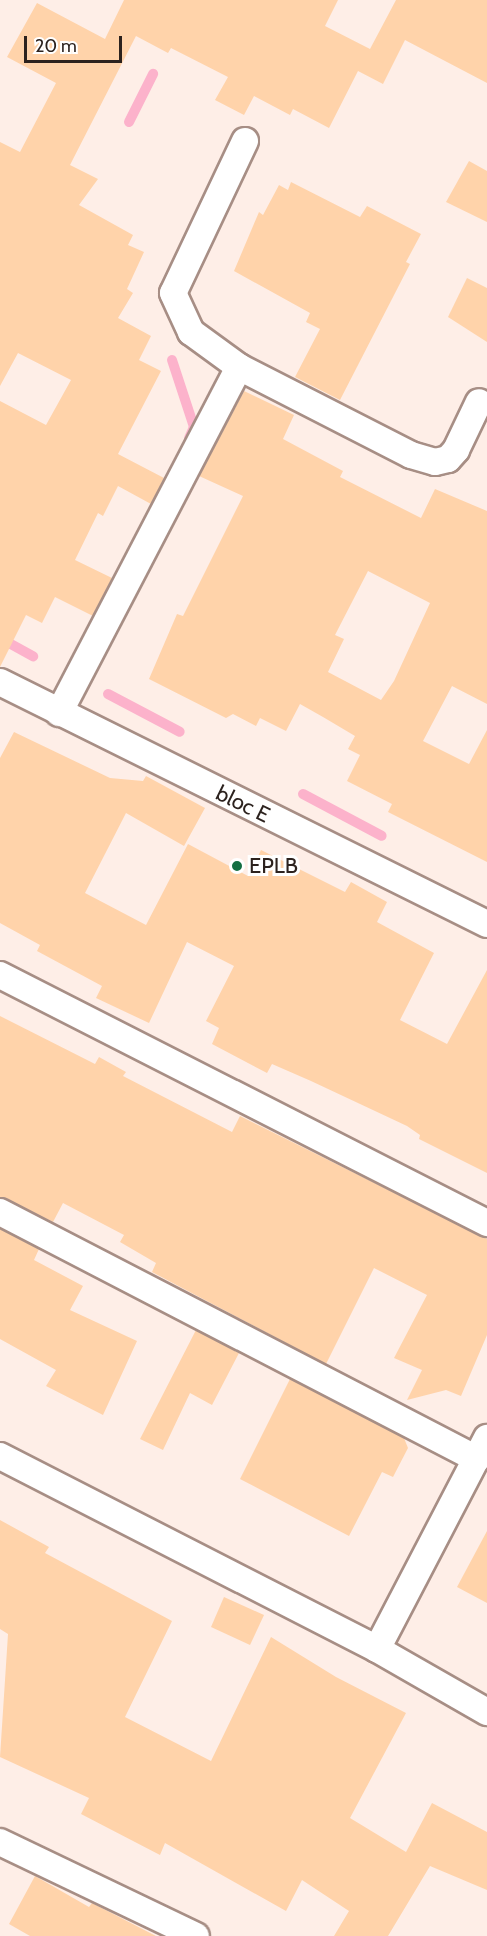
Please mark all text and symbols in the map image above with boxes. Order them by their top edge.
scale bar [27,24,124,62]
text: 20 m [35,35,77,57]
street label: bloc E [212,780,274,828]
place label: EPLB [249,853,298,879]
marker: EPLB [230,859,244,873]

